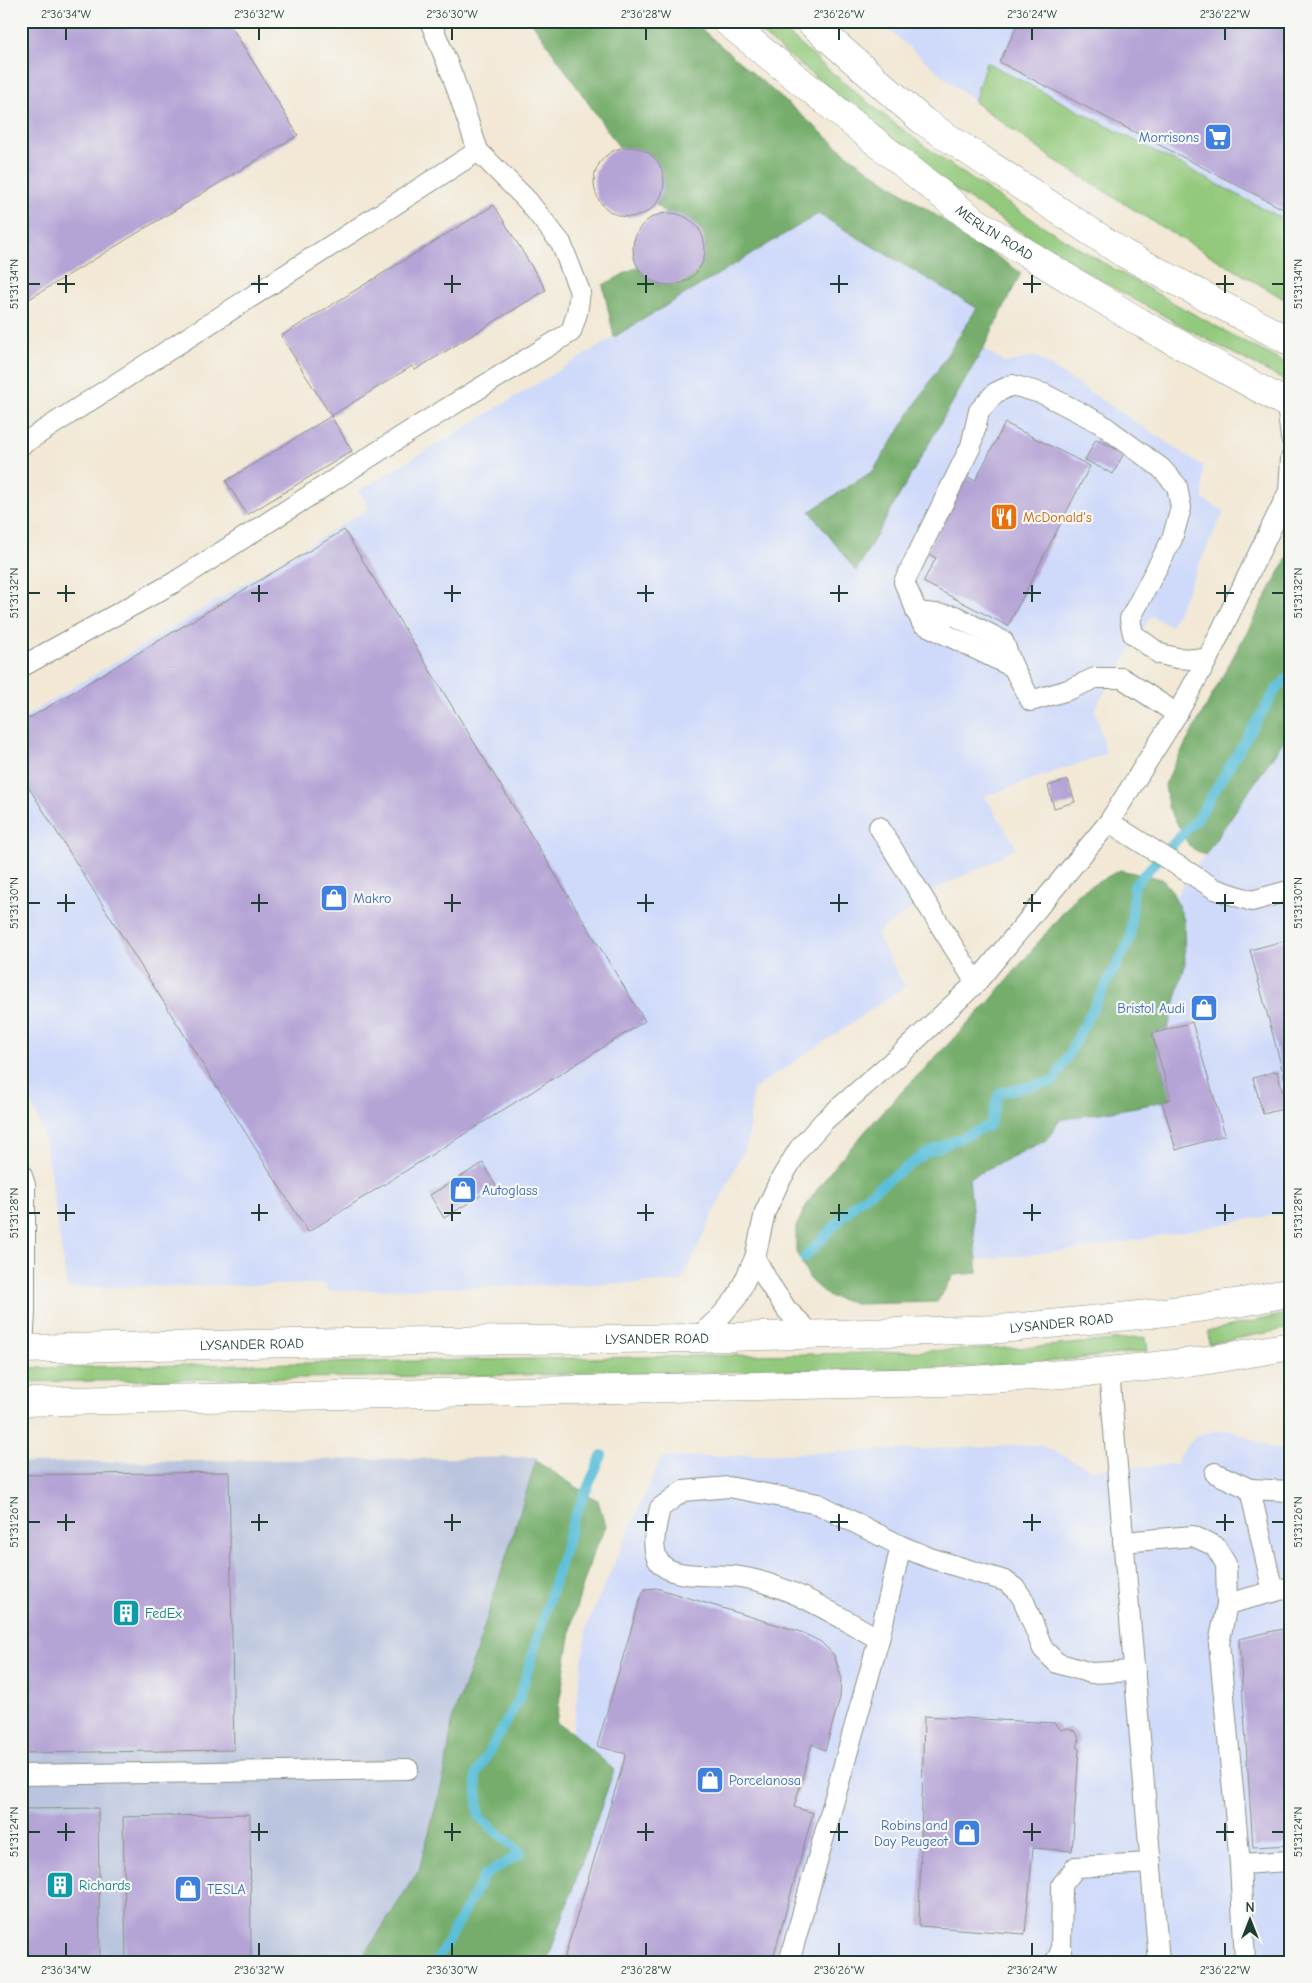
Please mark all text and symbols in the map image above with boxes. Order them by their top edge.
text: 2°36'34"W [41,7,91,21]
text: 2°36'32"W [234,7,285,21]
text: 2°36'30"W [426,7,478,21]
text: 2°36'28"W [621,7,672,21]
text: 2°36'26"W [814,7,865,21]
text: 2°36'24"W [1007,7,1058,21]
text: 2°36'22"W [1200,7,1251,21]
supermarket icon: Morrisons [1203,122,1233,152]
place label: Morrisons [1139,129,1199,146]
street label: MERLIN ROAD [952,201,1037,264]
text: 51°31'34"N [7,259,21,309]
text: 51°31'34"N [1291,259,1305,309]
restaurant icon: McDonald's [989,502,1019,532]
place label: McDonald's [1023,509,1092,526]
text: 51°31'32"N [7,568,21,618]
text: 51°31'32"N [1291,568,1305,618]
text: 51°31'30"N [7,877,21,929]
text: 51°31'30"N [1291,877,1305,929]
shop icon: Makro [319,883,349,913]
place label: Makro [353,890,391,907]
shop icon: Bristol Audi [1189,993,1219,1023]
place label: Bristol Audi [1117,1000,1185,1017]
shop icon: Autoglass [448,1175,478,1205]
place label: Autoglass [482,1182,538,1199]
text: 51°31'28"N [7,1187,21,1239]
text: 51°31'28"N [1291,1187,1305,1239]
street label: LYSANDER ROAD [1009,1310,1114,1337]
street label: LYSANDER ROAD [605,1330,709,1348]
street label: LYSANDER ROAD [200,1335,304,1354]
text: 51°31'26"N [7,1496,21,1548]
text: 51°31'26"N [1291,1496,1305,1548]
building icon: FedEx [111,1598,141,1628]
place label: FedEx [145,1605,182,1622]
shop icon: Porcelanosa [695,1765,725,1795]
place label: Porcelanosa [729,1772,801,1789]
text: 51°31'24"N [7,1807,21,1857]
text: 51°31'24"N [1291,1807,1305,1857]
place label: Robins and Day Peugeot [874,1817,949,1850]
shop icon: Robins and Day Peugeot [952,1818,982,1848]
building icon: Richards [45,1870,75,1900]
shop icon: TESLA [173,1874,203,1904]
place label: Richards [79,1877,131,1894]
place label: TESLA [207,1881,246,1898]
north arrow [1224,1896,1274,1946]
text: N [1245,1899,1255,1916]
text: 2°36'34"W [41,1963,91,1977]
text: 2°36'32"W [234,1963,285,1977]
text: 2°36'30"W [426,1963,478,1977]
text: 2°36'28"W [621,1963,672,1977]
text: 2°36'26"W [814,1963,865,1977]
text: 2°36'24"W [1007,1963,1058,1977]
text: 2°36'22"W [1200,1963,1251,1977]

